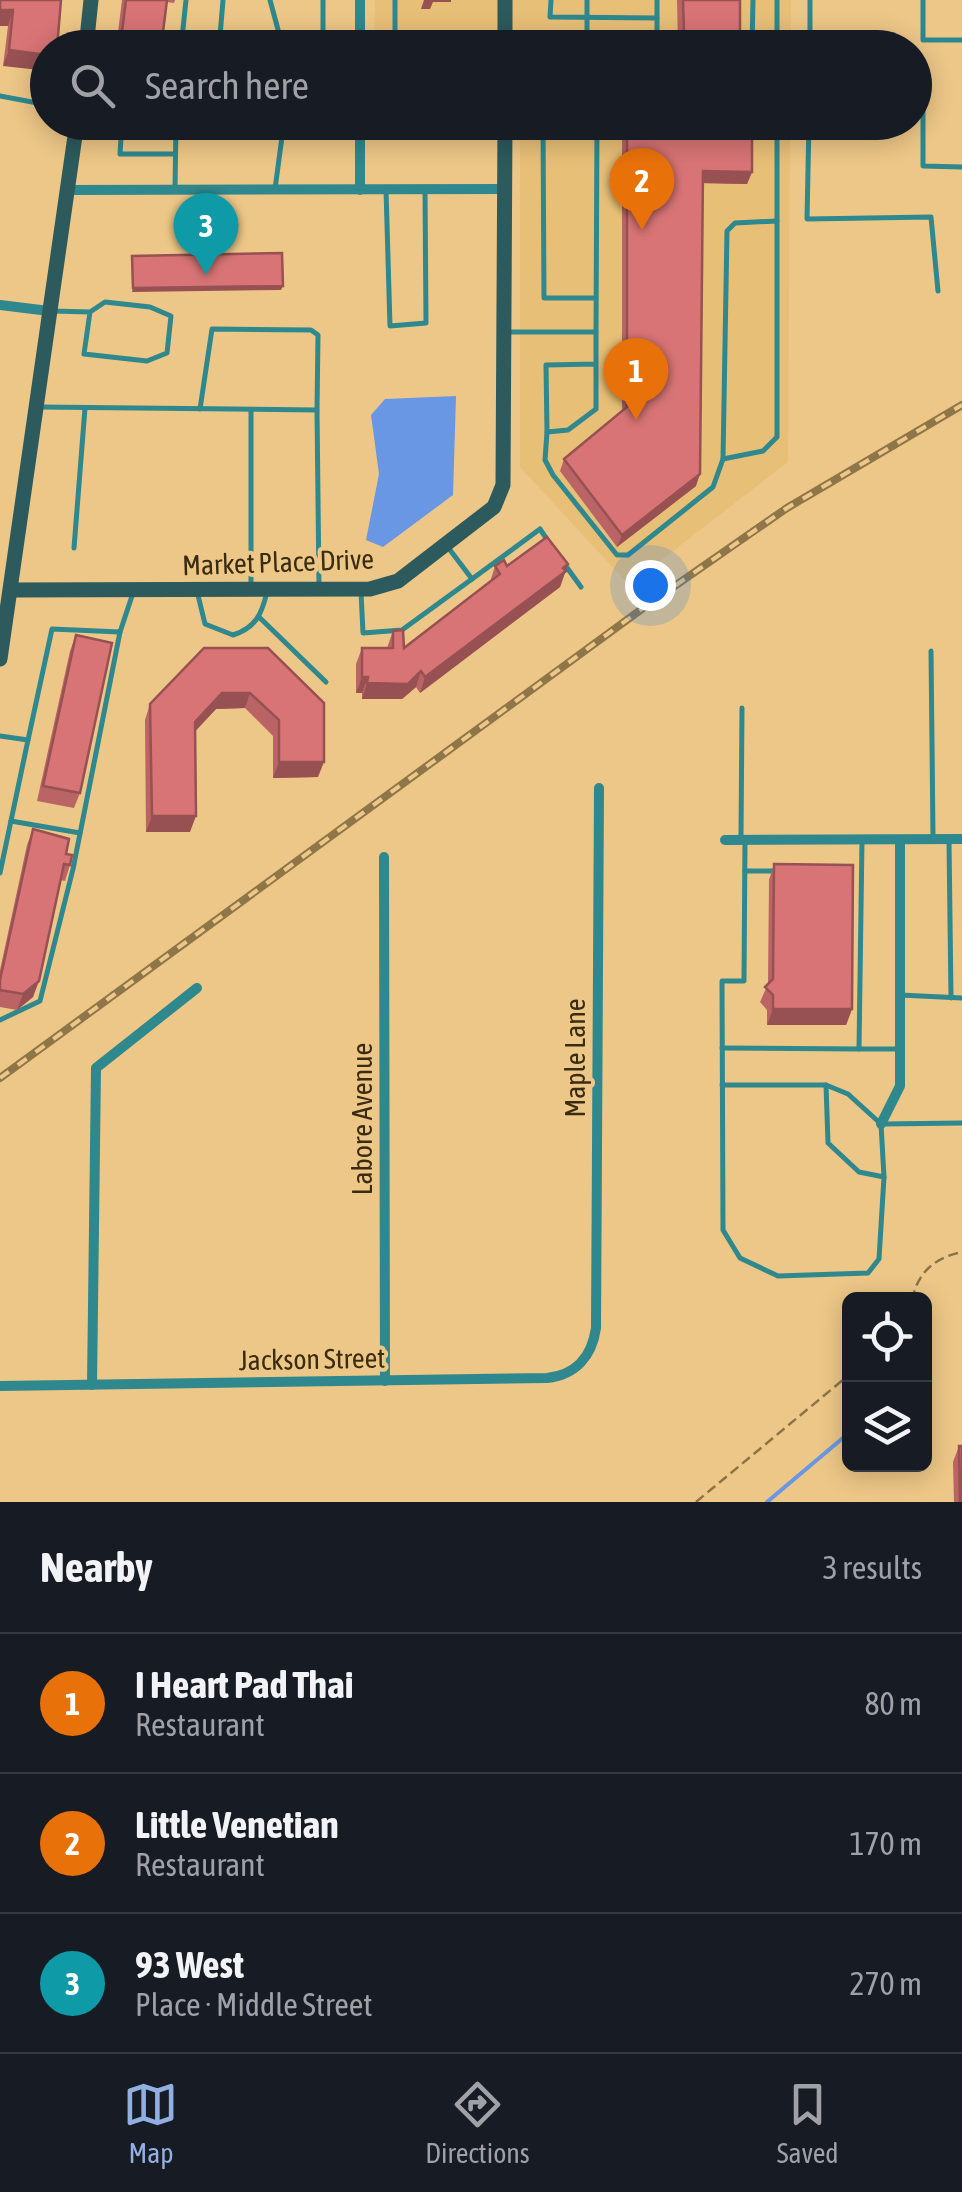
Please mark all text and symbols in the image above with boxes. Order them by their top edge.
search box [30,30,932,140]
icon: search [65,58,120,113]
text: Search here [145,64,309,107]
pin: 2 [610,148,674,230]
pin: 3 [174,192,238,275]
pin: 1 [604,338,668,420]
street label: Market Place Drive [182,543,374,581]
your location [625,560,676,611]
street label: Maple Lane [559,999,591,1117]
street label: Labore Avenue [346,1043,378,1195]
map controls [842,1292,932,1472]
button: locate [842,1292,932,1382]
street label: Jackson Street [238,1342,386,1376]
button: layers [842,1382,932,1472]
text: Nearby [40,1543,153,1591]
text: 3 results [823,1549,922,1586]
text: I Heart Pad Thai [135,1663,353,1706]
text: 1 [65,1685,80,1722]
text: 80 m [864,1685,922,1722]
text: Restaurant [135,1706,265,1743]
text: Little Venetian [135,1803,339,1846]
text: 2 [65,1825,80,1862]
text: 170 m [849,1825,922,1862]
text: Restaurant [135,1846,265,1883]
text: 93 West [135,1943,244,1986]
text: 3 [65,1965,80,2002]
text: 270 m [849,1965,922,2002]
text: Place · Middle Street [135,1986,372,2023]
tab: Map [123,2077,178,2169]
tab: Directions [425,2077,530,2169]
tab: Saved [777,2077,839,2169]

